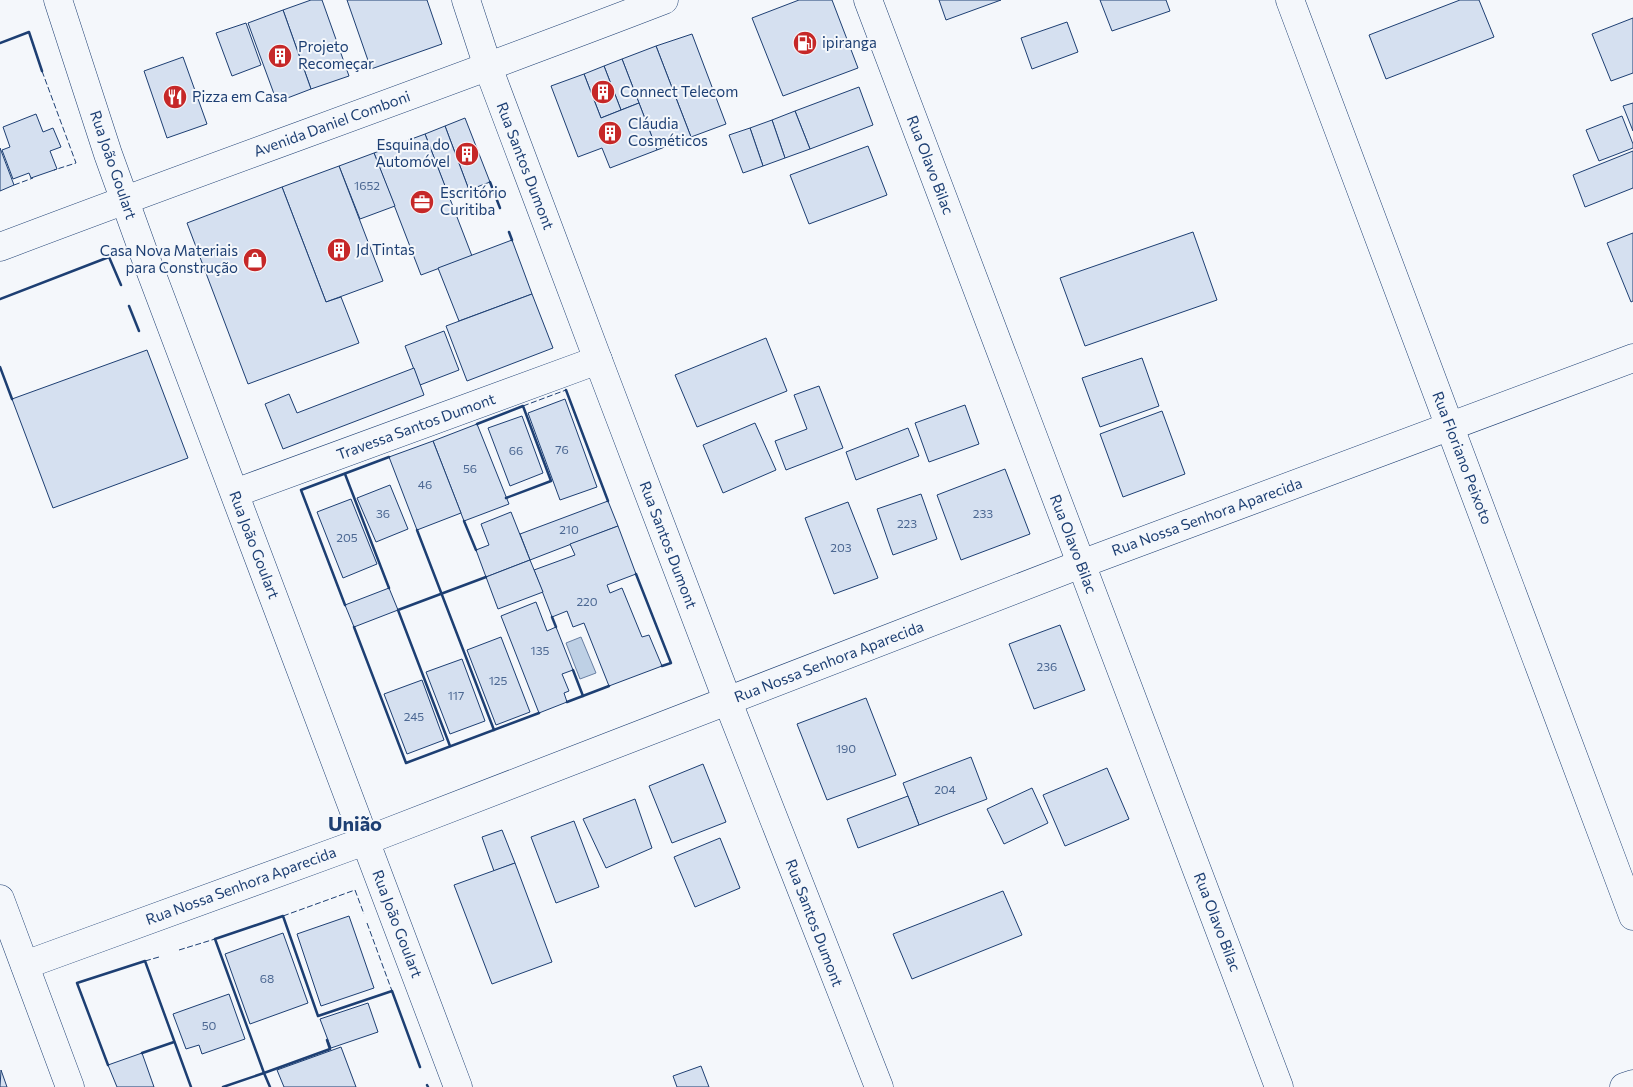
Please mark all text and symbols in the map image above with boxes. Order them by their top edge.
fuel station icon: ipiranga [792,30,818,56]
place label: ipiranga [822,33,877,51]
place label: Projeto Recomeçar [298,37,374,72]
building icon: Projeto Recomeçar [267,43,293,69]
building icon: Connect Telecom [590,79,616,105]
place label: Connect Telecom [620,82,738,100]
restaurant icon: Pizza em Casa [162,84,188,110]
street label: Avenida Daniel Comboni [251,86,412,160]
place label: Pizza em Casa [192,87,288,105]
street label: Rua Santos Dumont [493,99,559,232]
street label: Rua João Goulart [87,108,141,222]
street label: Rua Olavo Bilac [904,113,958,217]
place label: Cláudia Cosméticos [628,114,708,149]
building icon: Cláudia Cosméticos [597,120,623,146]
place label: Esquina do Automóvel [375,135,450,170]
building icon: Esquina do Automóvel [454,141,480,167]
house number: 1652 [354,178,380,192]
place label: Escritório Curitiba [440,183,507,218]
office icon: Escritório Curitiba [409,189,435,215]
building icon: Jd Tintas [326,237,352,263]
place label: Jd Tintas [356,240,415,258]
place label: Casa Nova Materiais para Construção [100,241,238,276]
shop icon: Casa Nova Materiais para Construção [242,247,268,273]
street label: Travessa Santos Dumont [334,389,497,463]
street label: Rua Floriano Peixoto [1429,389,1497,527]
house number: 76 [555,442,569,456]
house number: 66 [509,443,523,457]
house number: 56 [463,461,477,475]
street label: Rua Nossa Senhora Aparecida [1109,473,1304,559]
house number: 46 [418,477,432,491]
street label: Rua Santos Dumont [636,478,702,611]
street label: Rua João Goulart [226,488,284,601]
street label: Rua Olavo Bilac [1047,492,1101,596]
house number: 36 [376,506,390,520]
house number: 233 [973,506,993,520]
house number: 223 [897,516,917,530]
house number: 210 [559,522,579,536]
house number: 205 [336,530,358,544]
house number: 203 [830,540,852,554]
house number: 220 [576,594,598,608]
street label: Rua Nossa Senhora Aparecida [731,617,926,706]
house number: 135 [531,643,550,657]
house number: 236 [1037,659,1057,673]
house number: 125 [489,673,507,687]
house number: 117 [448,688,464,702]
house number: 245 [404,709,424,723]
house number: 190 [836,741,856,755]
house number: 204 [934,782,956,796]
district label: União [328,811,382,835]
street label: Rua Nossa Senhora Aparecida [143,842,338,928]
street label: Rua Santos Dumont [782,856,848,989]
street label: Rua João Goulart [369,867,427,980]
street label: Rua Olavo Bilac [1191,870,1245,974]
house number: 68 [260,971,274,985]
house number: 50 [202,1018,217,1032]

